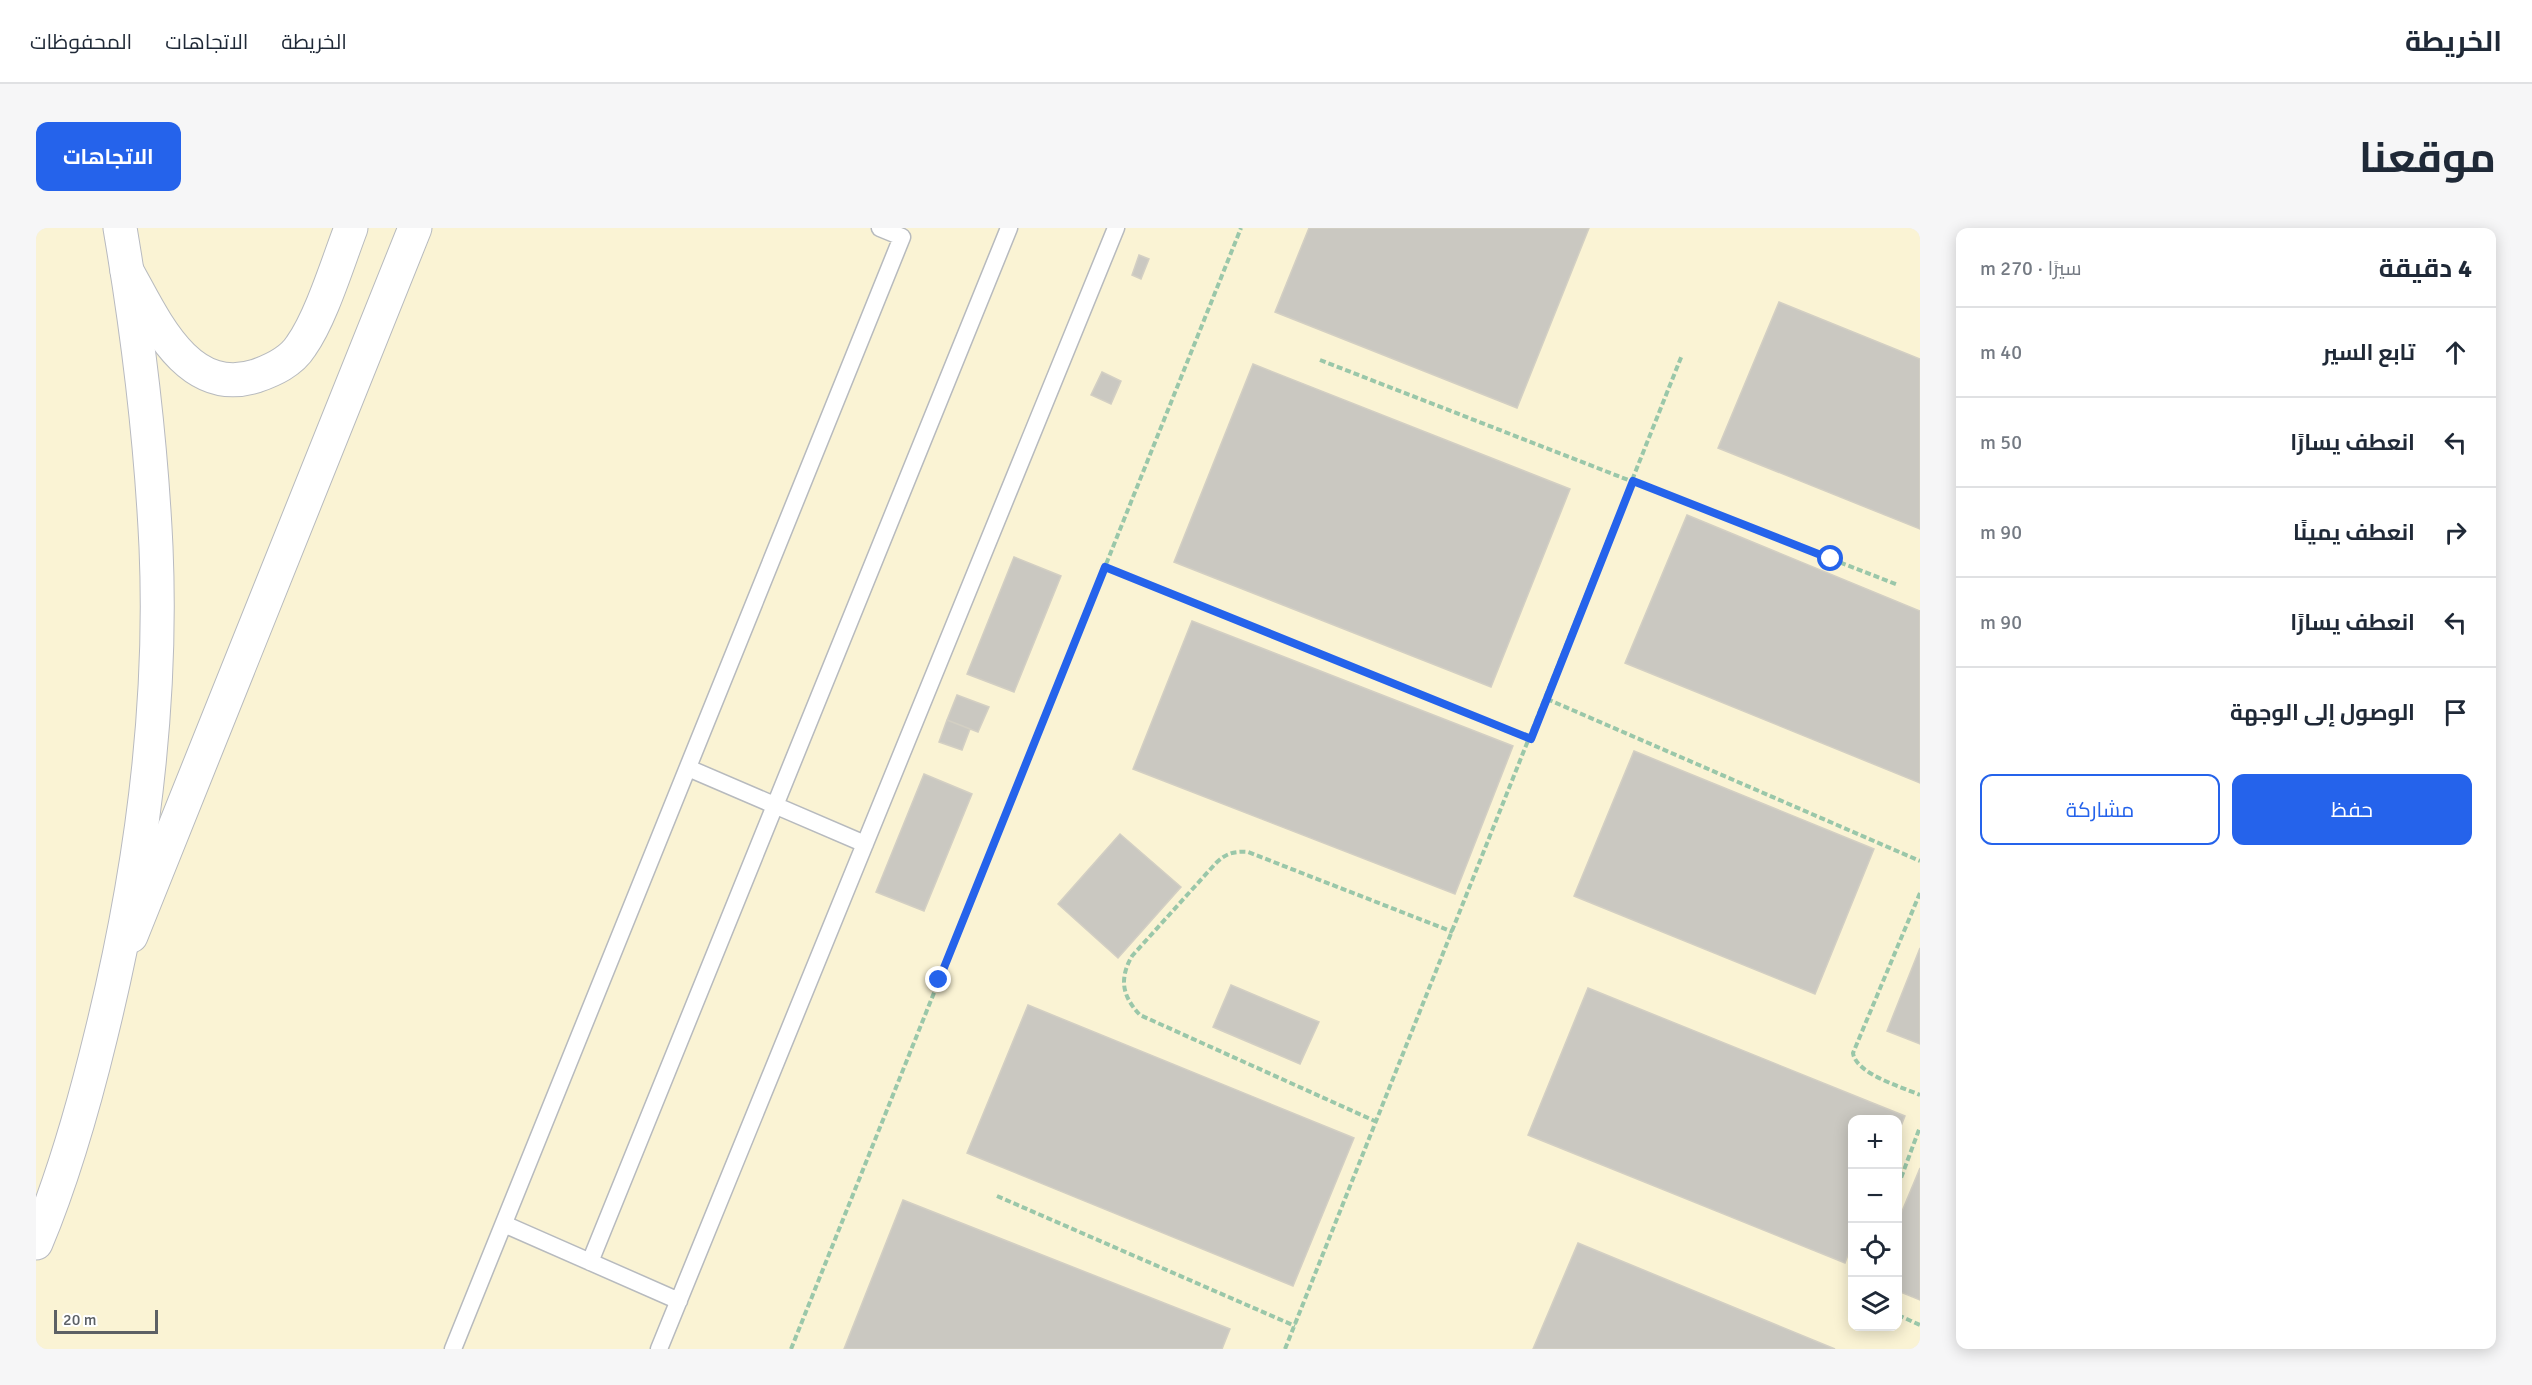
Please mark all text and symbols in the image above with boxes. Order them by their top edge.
text: الخريطة [2405,25,2502,59]
text: المحفوظات [30,29,132,55]
text: الاتجاهات [165,29,248,55]
text: الخريطة [281,29,347,55]
button: الاتجاهات [36,122,181,191]
text: موقعنا [2359,133,2496,184]
text: 4 دقيقة [2379,253,2472,285]
text: سيرًا · 270 m [1980,256,2081,281]
icon: ahead [2439,336,2472,369]
text: تابع السير [2323,339,2415,366]
text: 40 m [1980,340,2022,365]
icon: left [2439,426,2472,459]
text: انعطف يسارًا [2290,429,2415,456]
text: 50 m [1980,430,2022,455]
icon: right [2439,516,2472,549]
text: انعطف يمينًا [2293,519,2415,546]
text: 90 m [1980,520,2022,545]
route start [1817,545,1843,571]
icon: left [2439,606,2472,639]
text: انعطف يسارًا [2290,609,2415,636]
text: 90 m [1980,610,2022,635]
icon: arrive [2439,696,2472,729]
text: الوصول إلى الوجهة [2230,699,2415,726]
button: مشاركة [1980,774,2220,845]
button: حفظ [2232,774,2472,845]
route end [925,966,951,992]
map controls [1848,1115,1902,1331]
button: + [1848,1115,1902,1169]
button: − [1848,1169,1902,1223]
button: locate [1848,1223,1902,1277]
button: layers [1848,1277,1902,1331]
scale bar [54,1307,158,1334]
text: 20 m [63,1310,97,1330]

